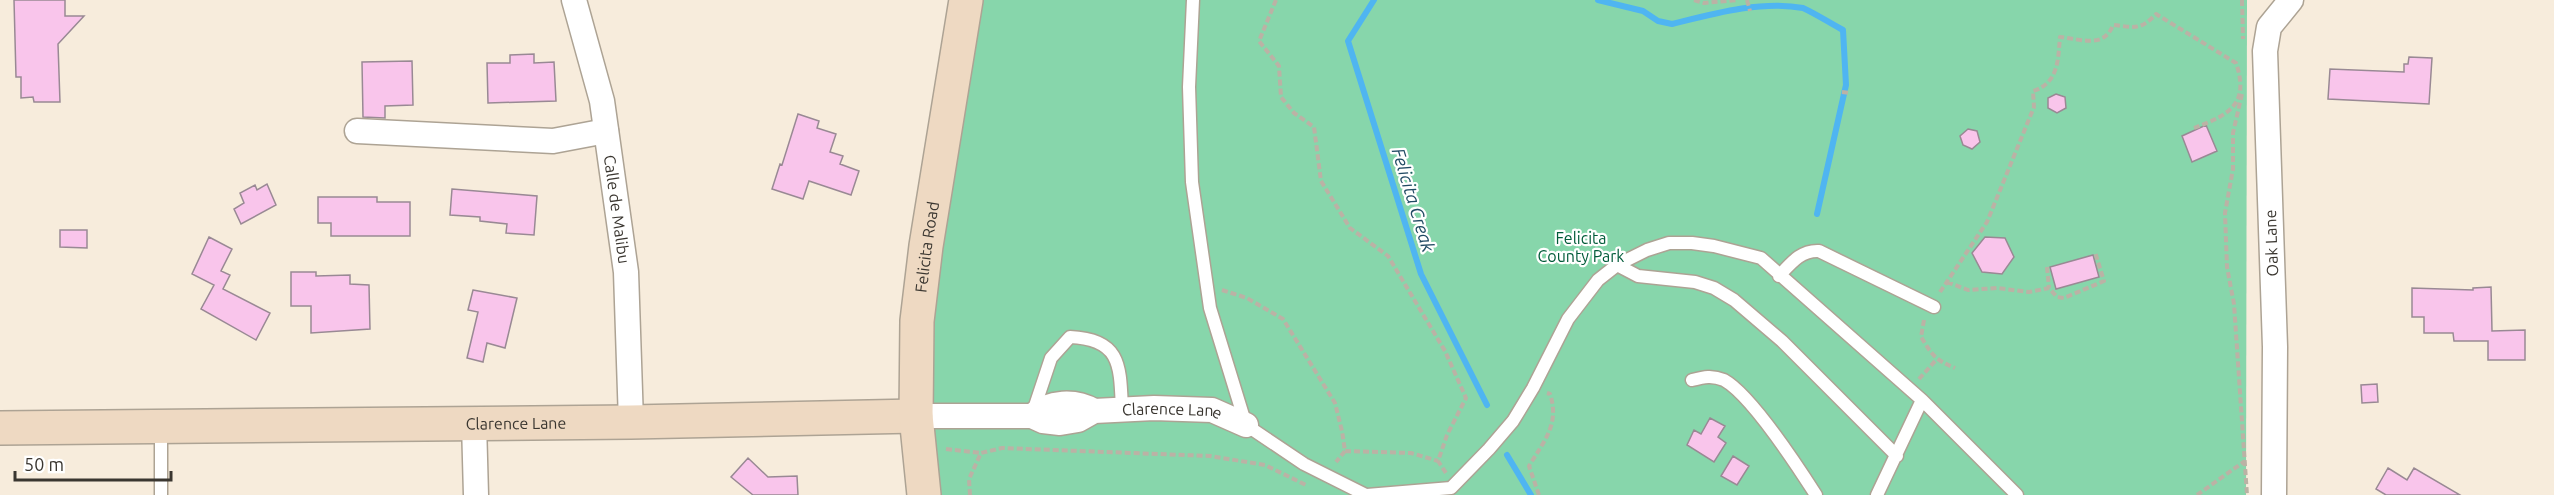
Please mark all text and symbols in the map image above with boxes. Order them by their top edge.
water label: Felicita Creak [1389,145,1439,255]
street label: Calle de Malibu [601,154,634,265]
street label: Felicita Road [911,200,942,294]
street label: Oak Lane [2261,209,2281,277]
park label: Felicita County Park [1538,229,1624,265]
street label: Clarence Lane [1121,399,1225,422]
street label: Clarence Lane [466,414,566,433]
scale bar [15,444,171,482]
text: 50 m [24,454,64,474]

